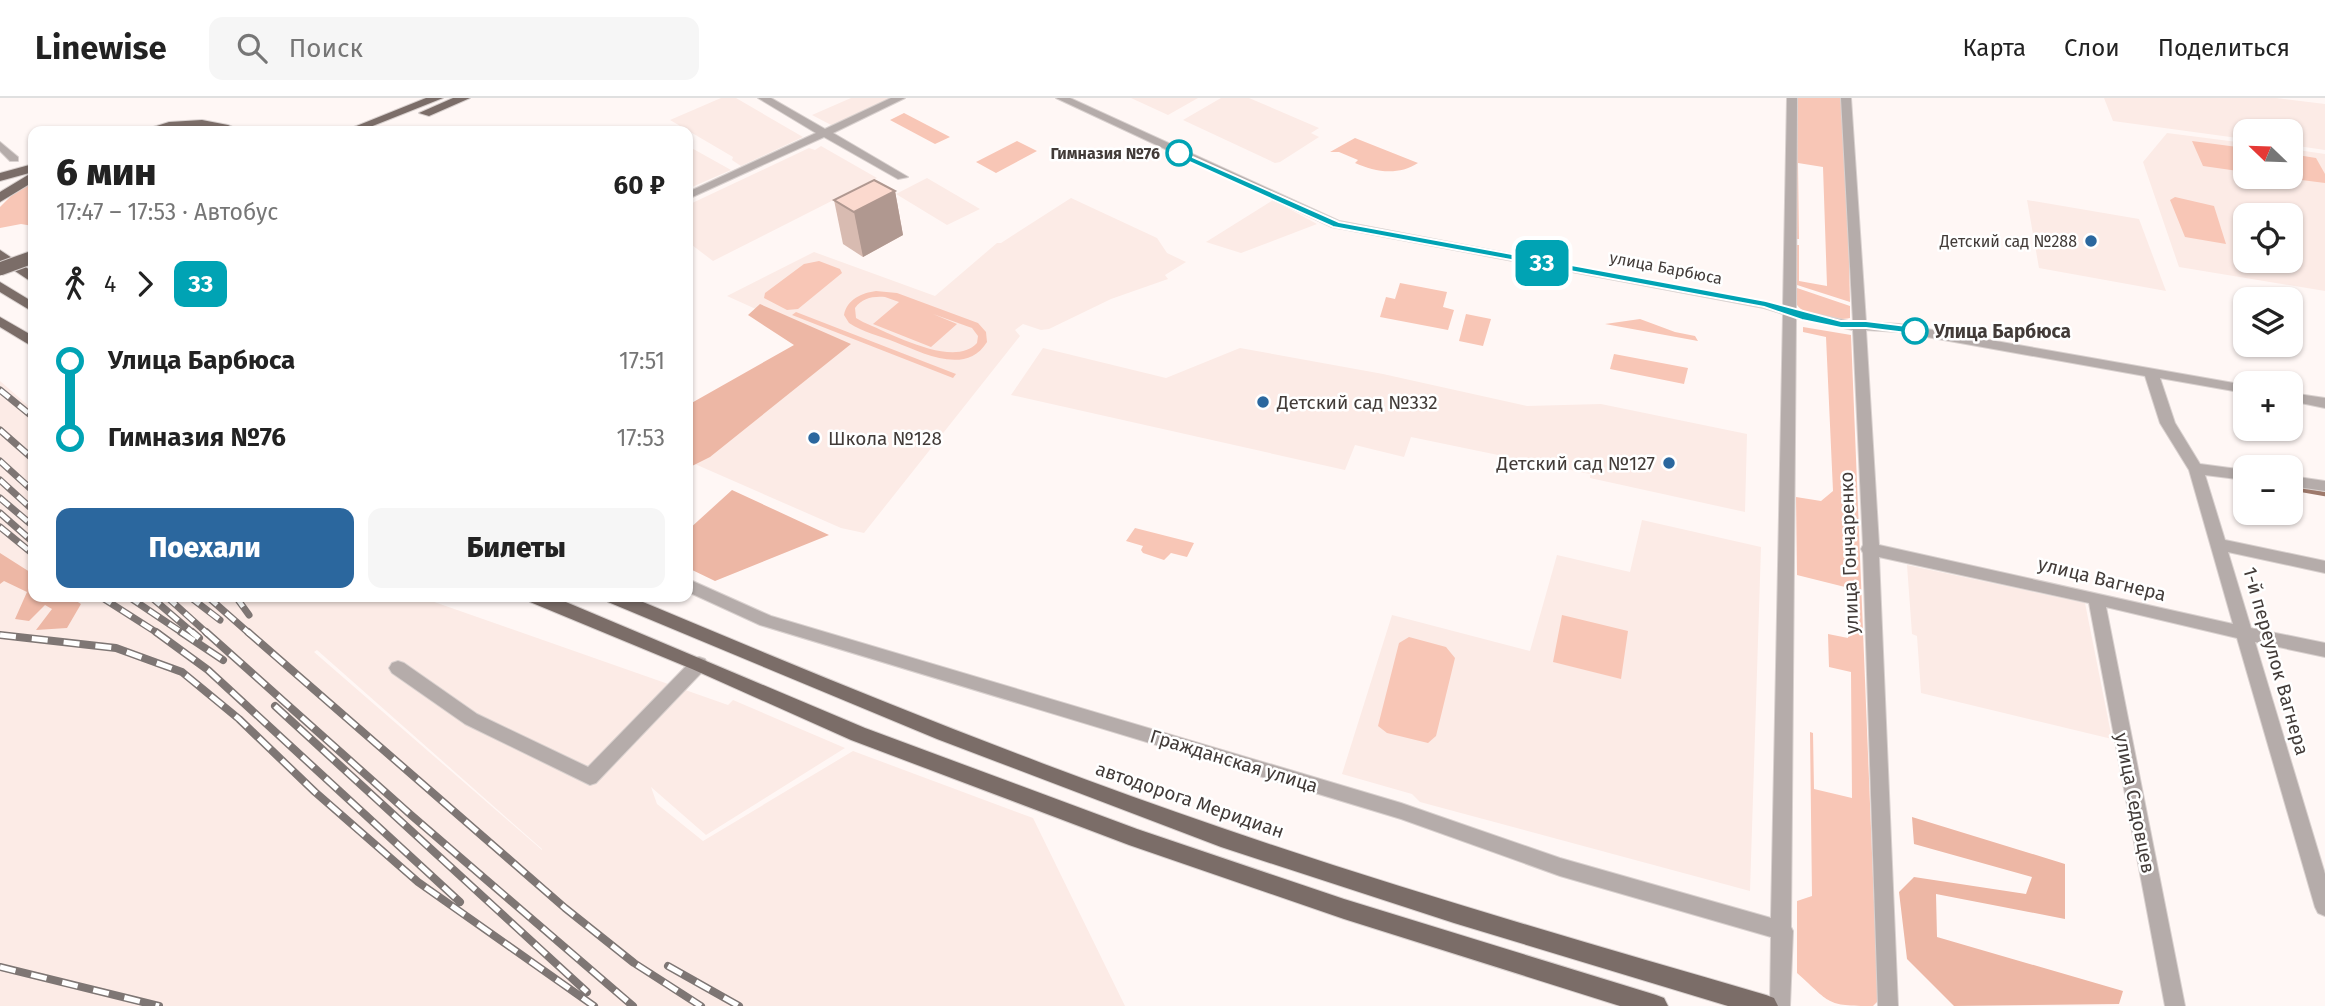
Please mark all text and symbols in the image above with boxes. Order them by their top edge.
search box [209,17,699,80]
text: Linewise [35,28,167,68]
icon: search [233,29,271,67]
text: Поиск [289,33,363,64]
text: Карта [1962,34,2026,62]
text: Слои [2064,34,2120,62]
text: Поделиться [2158,34,2290,62]
north arrow [2233,119,2303,189]
map controls [2233,119,2303,525]
marker: Гимназия №76 [1166,140,1192,166]
place label: Гимназия №76 [1050,144,1160,163]
text: 6 мин [56,149,157,195]
text: 60 ₽ [613,170,665,201]
text: 17:47 – 17:53 · Автобус [56,198,278,226]
button: locate [2233,203,2303,273]
place label: Детский сад №288 [1939,232,2077,251]
marker: Детский сад №288 [2083,233,2099,249]
line badge: 33 [1510,240,1574,286]
street label: улица Барбюса [1608,248,1724,288]
text: 33 [1530,249,1554,277]
icon: walk [56,265,94,303]
icon: forward [126,265,164,303]
text: 4 [104,270,116,298]
text: 33 [188,270,213,298]
button: layers [2233,287,2303,357]
marker: Улица Барбюса [1902,318,1928,344]
place label: Улица Барбюса [1933,320,2071,343]
text: Улица Барбюса [108,345,295,376]
text: 17:51 [619,347,665,375]
button: + [2233,371,2303,441]
place label: Детский сад №332 [1276,391,1438,414]
marker: Детский сад №332 [1255,394,1271,410]
text: Гимназия №76 [108,422,286,453]
text: 17:53 [616,424,665,452]
place label: Школа №128 [828,427,942,450]
marker: Школа №128 [806,430,822,446]
place label: Детский сад №127 [1496,452,1655,475]
marker: Детский сад №127 [1661,455,1677,471]
button: − [2233,455,2303,525]
street label: улица Гончаренко [1835,471,1863,635]
button: Поехали [56,508,354,588]
button: Билеты [368,508,665,588]
street label: улица Вагнера [2036,552,2168,606]
street label: 1-й переулок Вагнера [2238,564,2314,758]
street label: Гражданская улица [1147,725,1321,797]
street label: улица Седовцев [2110,731,2160,875]
street label: автодорога Меридиан [1093,757,1287,843]

